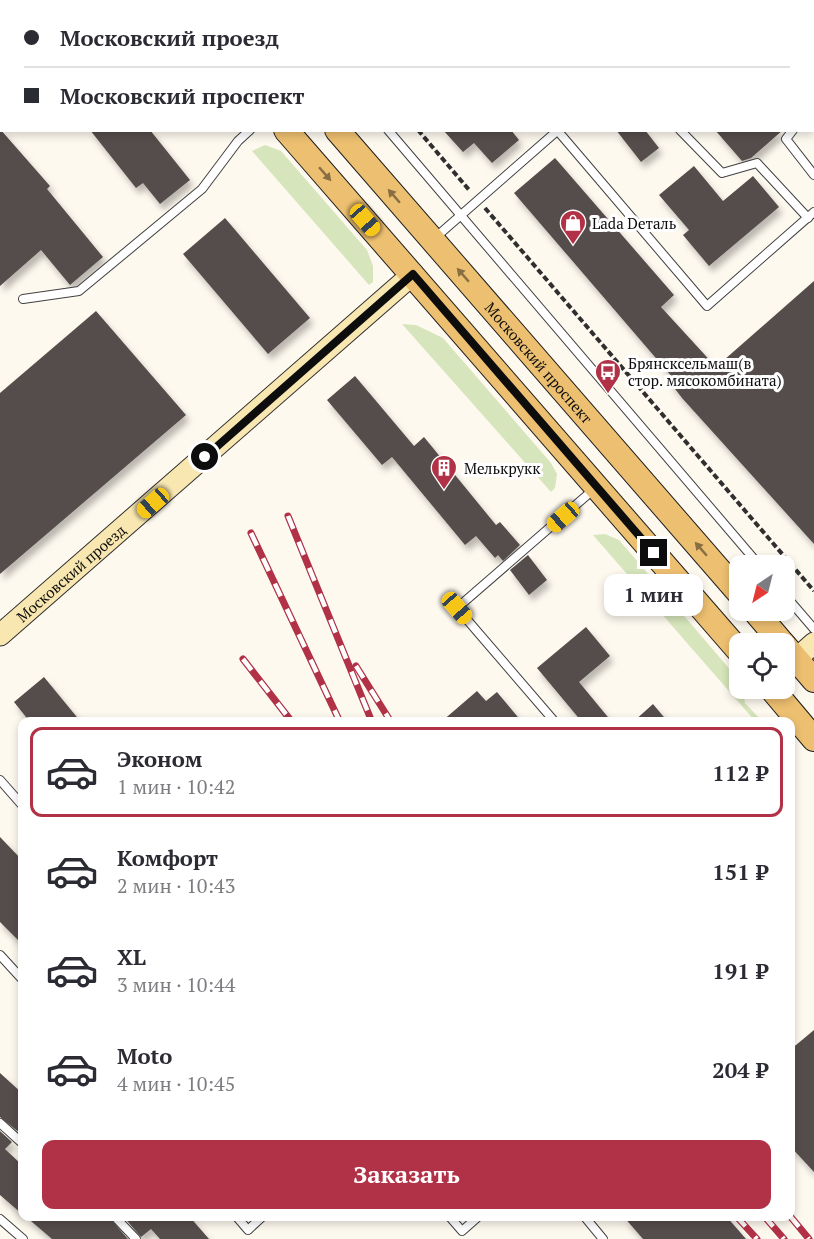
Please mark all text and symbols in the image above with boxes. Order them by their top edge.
text: Московский проезд [60,23,279,52]
text: Московский проспект [60,81,304,110]
one-way arrow [318,167,332,182]
one-way arrow [388,189,401,204]
car [346,201,384,239]
shop icon: Lada Dеталь [558,208,588,246]
place label: Lada Dеталь [592,213,677,233]
one-way arrow [457,268,470,283]
street label: Московский проспект [481,298,598,428]
place label: Брянсксельмаш(в стор. мясокомбината) [628,353,782,390]
bus stop icon: Брянсксельмаш(в стор. мясокомбината) [593,357,623,395]
route start [191,443,218,470]
building icon: Мелькрукк [429,453,459,491]
place label: Мелькрукк [464,458,541,478]
car [134,484,172,522]
car [544,498,582,536]
street label: Московский проезд [12,520,130,626]
route end [640,539,667,566]
one-way arrow [695,542,708,557]
north arrow [729,555,795,621]
map controls [729,555,795,699]
callout: 1 мин [604,574,704,616]
text: 1 мин [624,581,683,608]
car [438,589,476,627]
button: locate [729,633,795,699]
text: Эконом [117,744,202,773]
icon: car [45,745,99,799]
text: 112 ₽ [712,758,768,787]
text: 1 мин · 10:42 [117,773,235,800]
text: Комфорт [117,843,218,872]
icon: car [45,844,99,898]
text: 151 ₽ [712,857,768,886]
text: 2 мин · 10:43 [117,872,235,899]
text: XL [117,942,146,971]
icon: car [45,943,99,997]
text: 191 ₽ [712,956,768,985]
text: 3 мин · 10:44 [117,971,235,998]
text: Moto [117,1041,172,1070]
icon: car [45,1042,99,1096]
text: 204 ₽ [712,1055,768,1084]
text: 4 мин · 10:45 [117,1070,235,1097]
button: Заказать [42,1140,771,1209]

